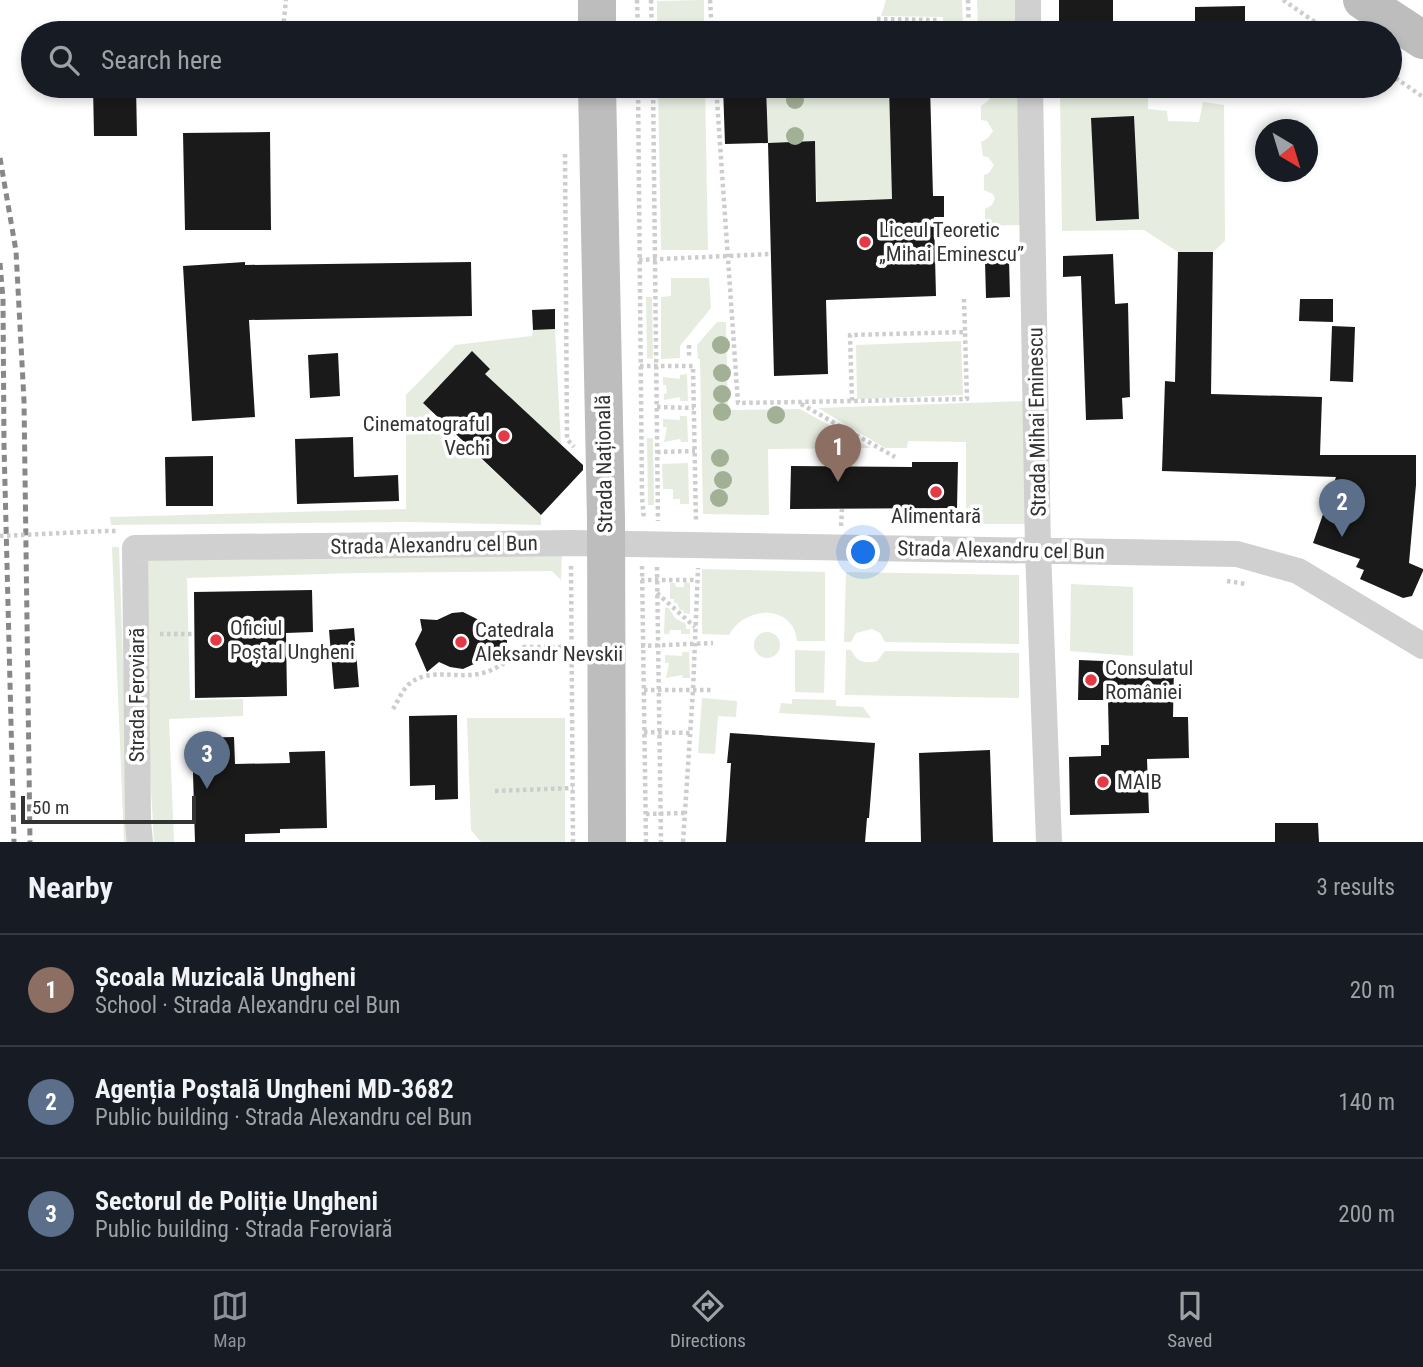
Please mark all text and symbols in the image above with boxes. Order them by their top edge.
search box [21,21,1402,98]
icon: search [45,41,83,79]
text: Search here [101,45,222,75]
north arrow [1255,119,1318,182]
place label: Liceul Teoretic „Mihai Eminescu” [879,218,1024,266]
marker: Liceul Teoretic „Mihai Eminescu” [857,234,873,250]
street label: Strada Mihai Eminescu [1023,327,1051,517]
street label: Strada Națională [591,395,618,533]
place label: Cinematograful Vechi [363,412,490,460]
pin: 1 [815,424,861,482]
marker: Cinematograful Vechi [496,428,512,444]
pin: 2 [1319,479,1365,537]
marker: Alimentară [928,484,944,500]
place label: Alimentară [891,504,981,528]
street label: Strada Alexandru cel Bun [330,531,538,559]
your location [846,535,880,569]
street label: Strada Alexandru cel Bun [897,536,1105,564]
place label: Oficiul Poștal Ungheni [230,616,355,664]
place label: Catedrala Aleksandr Nevskii [475,618,623,666]
street label: Strada Feroviară [125,628,149,762]
marker: Oficiul Poștal Ungheni [208,632,224,648]
marker: Catedrala Aleksandr Nevskii [453,634,469,650]
place label: Consulatul României [1105,656,1193,704]
marker: Consulatul României [1083,672,1099,688]
pin: 3 [184,731,230,789]
place label: MAIB [1117,770,1162,794]
marker: MAIB [1095,774,1111,790]
scale bar [21,793,196,825]
text: 50 m [32,796,69,819]
text: Nearby [28,870,113,905]
text: 3 results [1317,874,1395,901]
text: Școala Muzicală Ungheni [95,962,356,992]
text: 1 [45,977,57,1004]
text: 20 m [1350,977,1395,1004]
text: School · Strada Alexandru cel Bun [95,992,400,1019]
text: Agenția Poștală Ungheni MD-3682 [95,1074,454,1104]
text: 2 [45,1089,57,1116]
text: 140 m [1338,1089,1395,1116]
text: Public building · Strada Alexandru cel Bun [95,1104,472,1131]
text: Sectorul de Poliție Ungheni [95,1186,378,1216]
text: 3 [45,1201,57,1228]
text: 200 m [1338,1201,1395,1228]
text: Public building · Strada Feroviară [95,1216,393,1243]
tab: Map [211,1287,249,1352]
tab: Directions [670,1287,746,1352]
tab: Saved [1167,1287,1212,1352]

